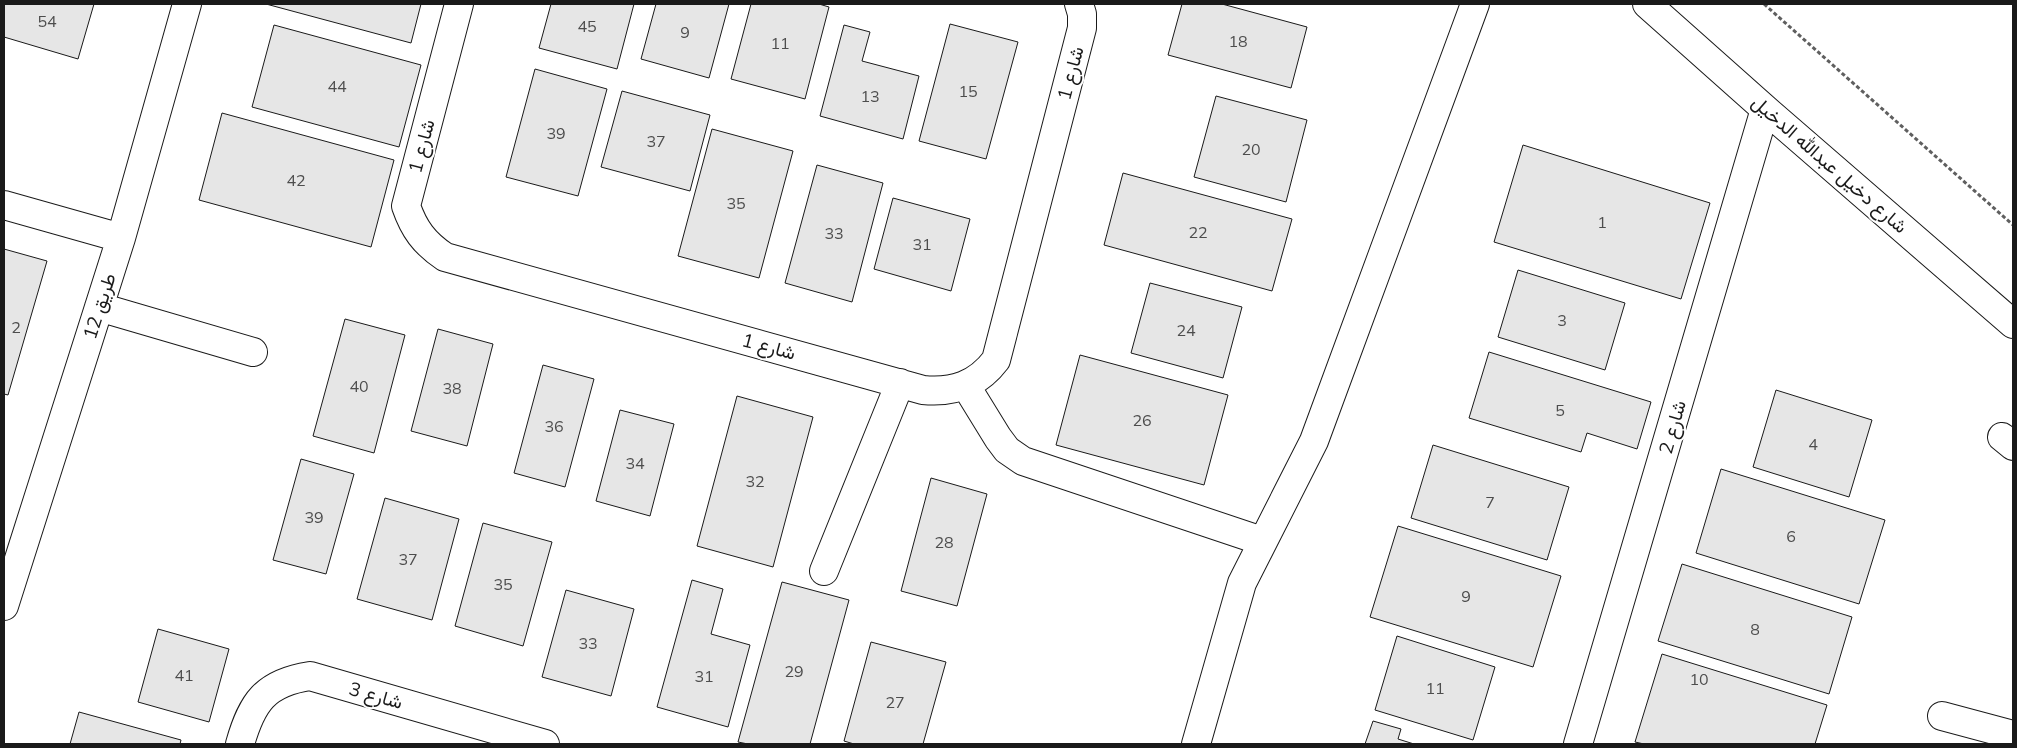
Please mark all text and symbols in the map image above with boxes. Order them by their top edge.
house number: 54 [37,11,57,31]
house number: 45 [577,16,597,36]
house number: 9 [680,22,690,42]
house number: 18 [1228,31,1248,51]
house number: 11 [770,33,790,53]
street label: شارع 1 [1051,44,1090,103]
house number: 44 [327,76,347,96]
house number: 15 [958,81,978,101]
house number: 13 [860,86,880,106]
street label: شارع دخيل عبدالله الدخيل [1746,90,1913,239]
street label: شارع 1 [402,117,441,176]
house number: 39 [546,123,566,143]
house number: 37 [646,131,666,151]
house number: 20 [1241,139,1261,159]
house number: 42 [286,170,306,190]
house number: 35 [726,193,746,213]
house number: 1 [1597,212,1607,232]
house number: 22 [1188,222,1208,242]
house number: 33 [824,223,844,243]
house number: 31 [912,234,932,254]
street label: طريق 12 [77,270,121,342]
house number: 3 [1557,310,1567,330]
house number: 2 [11,317,21,337]
house number: 24 [1176,320,1196,340]
street label: شارع 1 [739,327,798,366]
house number: 40 [349,376,369,396]
house number: 38 [442,378,462,398]
street label: شارع 2 [1653,397,1692,457]
house number: 5 [1555,400,1565,420]
house number: 26 [1132,410,1152,430]
house number: 36 [544,416,564,436]
house number: 4 [1808,434,1818,454]
house number: 34 [625,453,645,473]
house number: 32 [745,471,765,491]
house number: 7 [1485,492,1495,512]
house number: 39 [304,507,324,527]
house number: 6 [1786,526,1796,546]
house number: 28 [934,532,954,552]
house number: 37 [398,549,418,569]
house number: 35 [493,574,513,594]
house number: 9 [1461,586,1471,606]
house number: 8 [1750,619,1760,639]
house number: 33 [578,633,598,653]
house number: 29 [784,661,804,681]
house number: 41 [174,665,194,685]
house number: 31 [694,666,714,686]
house number: 10 [1689,669,1709,689]
street label: شارع 3 [346,676,406,715]
house number: 11 [1425,678,1445,698]
house number: 27 [885,692,905,712]

